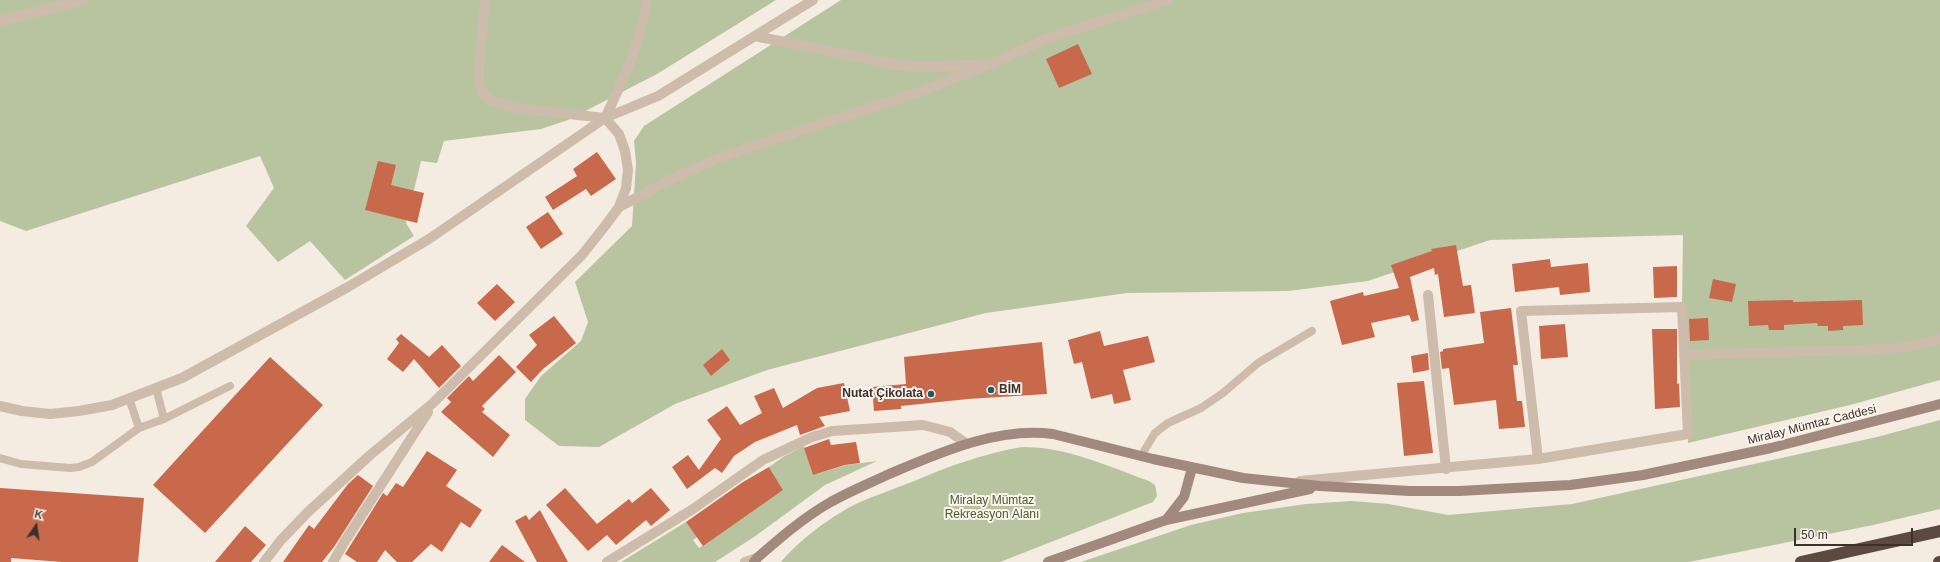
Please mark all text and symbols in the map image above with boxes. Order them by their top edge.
place label: BİM [999,383,1021,397]
marker: BİM [986,385,996,395]
place label: Nutat Çikolata [842,387,923,401]
marker: Nutat Çikolata [926,389,936,399]
street label: Miralay Mümtaz Caddesi [1746,402,1878,448]
park label: Miralay Mümtaz Rekreasyon Alanı [945,494,1039,522]
north arrow [16,506,56,546]
text: K [33,508,44,521]
scale bar [1796,520,1915,546]
text: 50 m [1801,528,1828,542]

